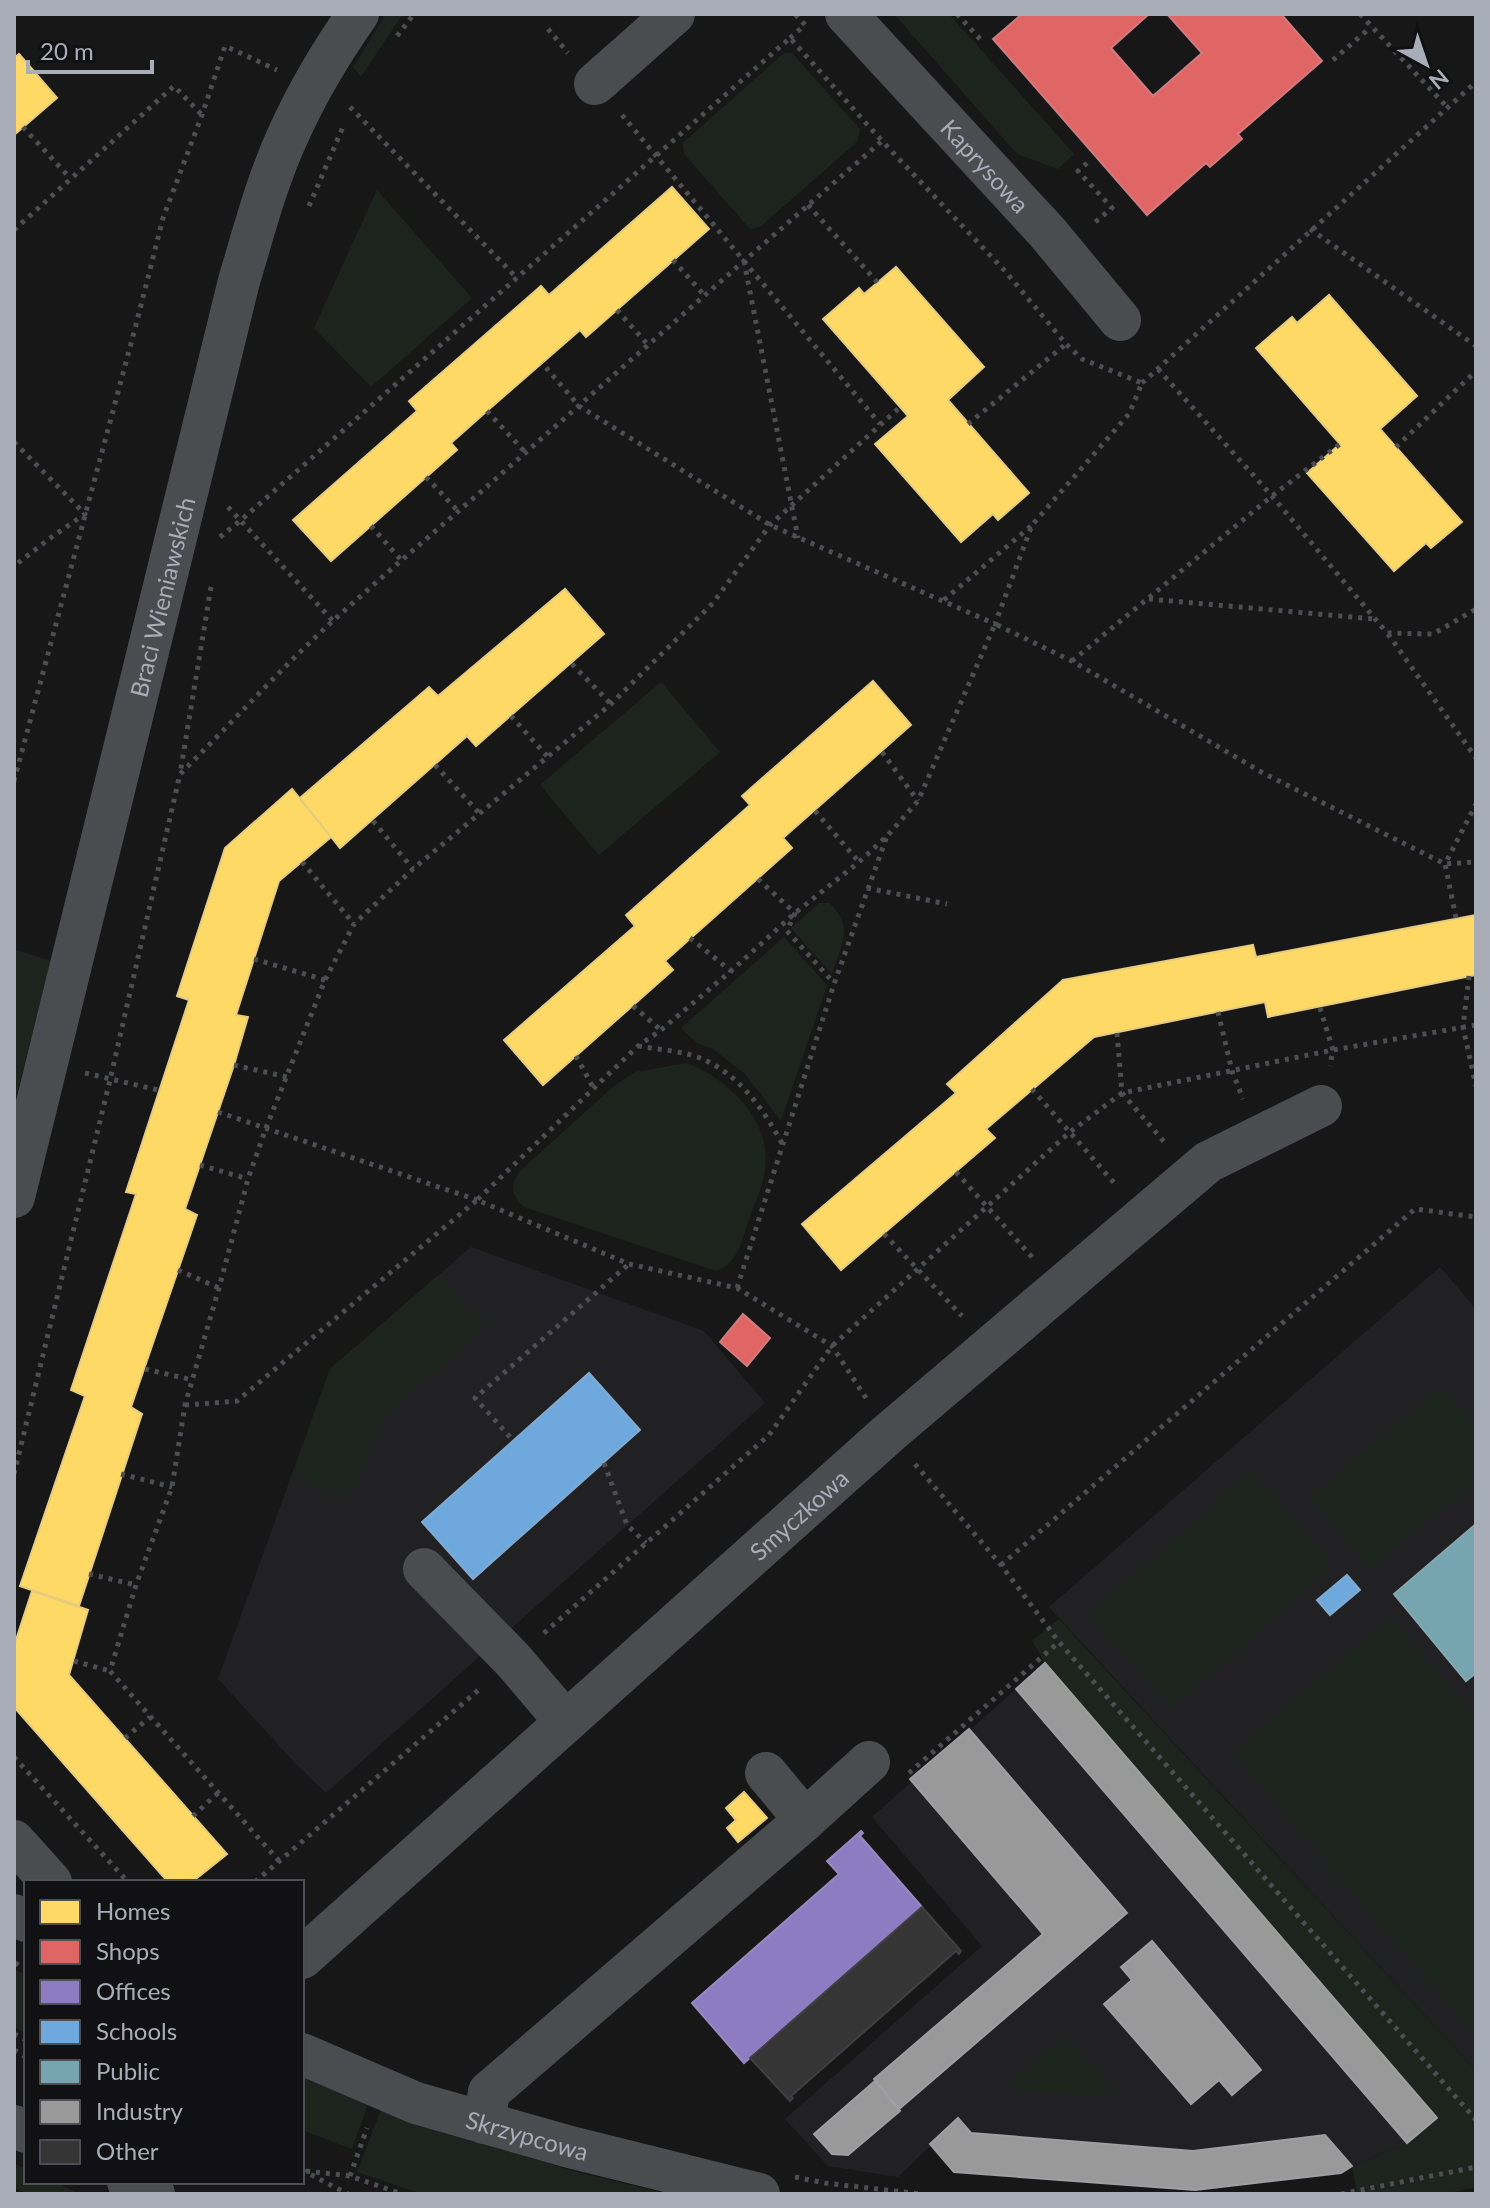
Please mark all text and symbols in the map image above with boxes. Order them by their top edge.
scale bar [28,24,152,74]
north arrow [1386,24,1466,104]
text: 20 m [40,36,94,65]
text: N [1424,64,1454,95]
street label: Kaprysowa [935,113,1036,218]
street label: Braci Wieniawskich [123,494,200,700]
street label: Smyczkowa [743,1462,854,1566]
legend [24,1880,304,2184]
text: Homes [96,1896,170,1925]
text: Shops [96,1936,160,1965]
text: Offices [96,1976,171,2005]
text: Schools [96,2016,177,2045]
text: Public [96,2056,160,2085]
text: Industry [96,2096,183,2125]
street label: Skrzypcowa [463,2104,592,2166]
text: Other [96,2136,159,2165]

